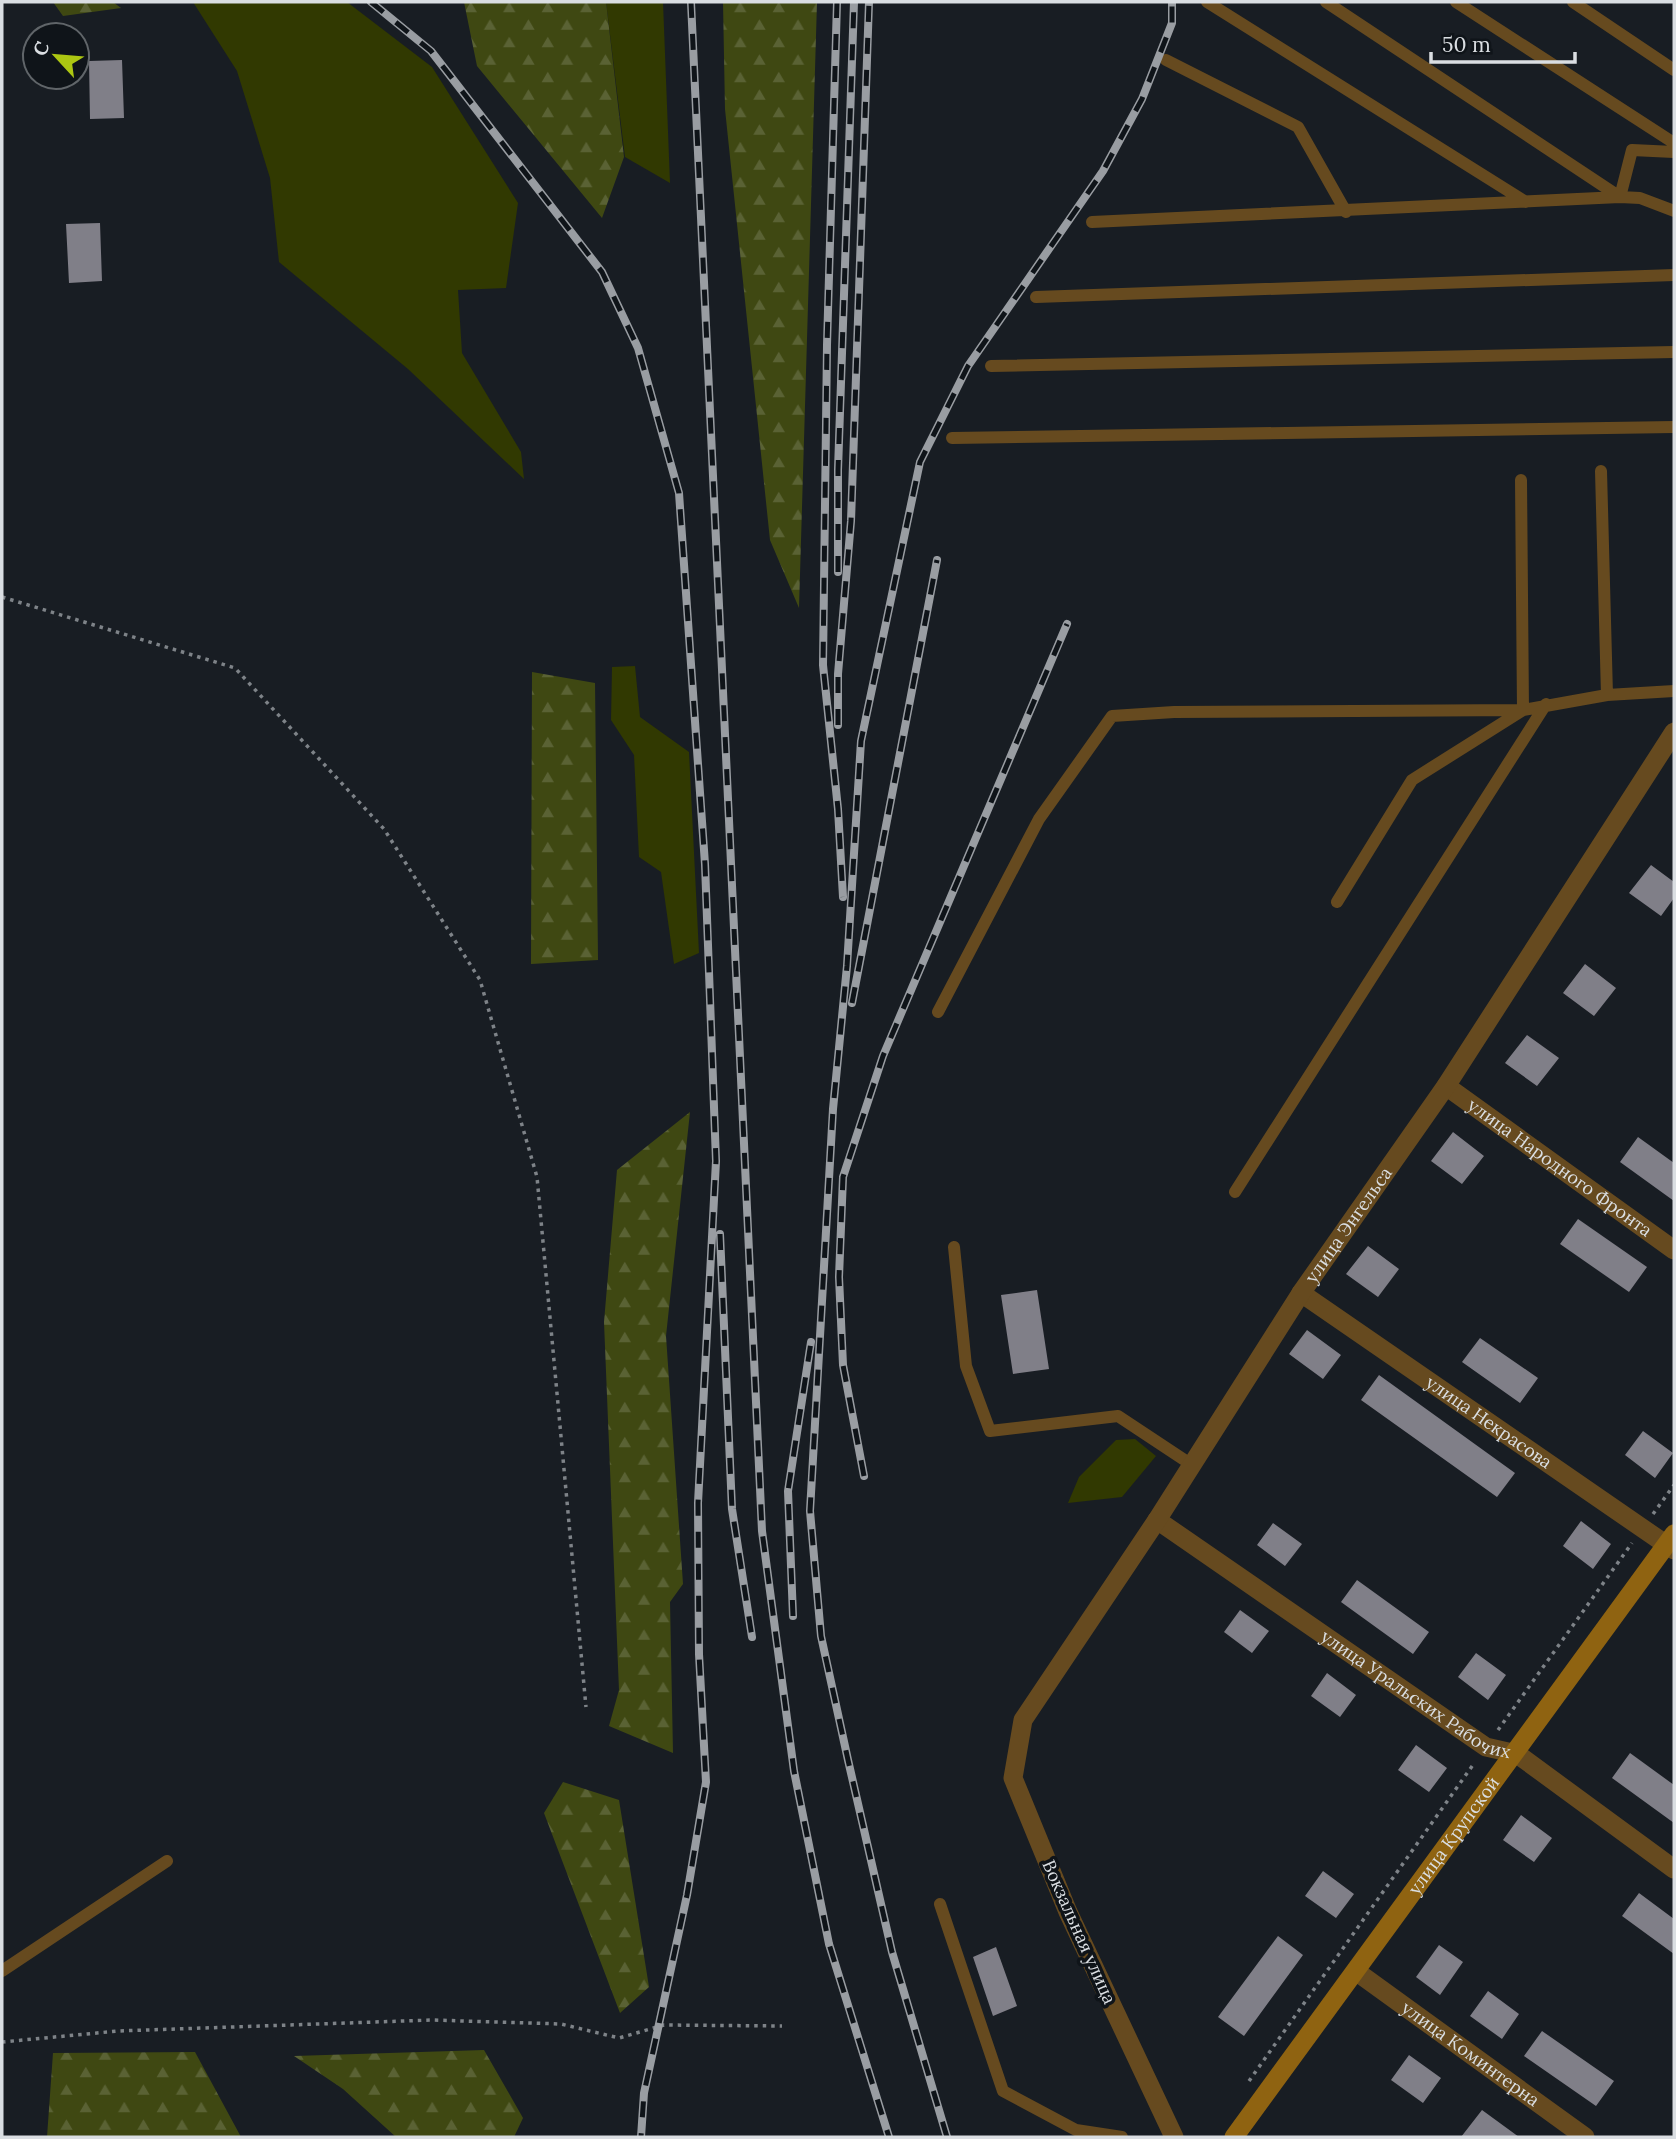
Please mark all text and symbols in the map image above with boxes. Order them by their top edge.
north arrow [21,21,91,91]
scale bar [1431,21,1574,65]
text: 50 m [1442,31,1491,58]
text: С [27,37,54,60]
street label: улица Народного Фронта [1463,1093,1657,1242]
street label: улица Энгельса [1300,1162,1397,1287]
street label: улица Некрасова [1421,1370,1557,1474]
street label: улица Уральских Рабочих [1316,1624,1514,1763]
street label: улица Крупской [1403,1772,1504,1899]
street label: Вокзальная улица [1037,1856,1122,2008]
street label: улица Коминтерна [1397,1996,1544,2111]

